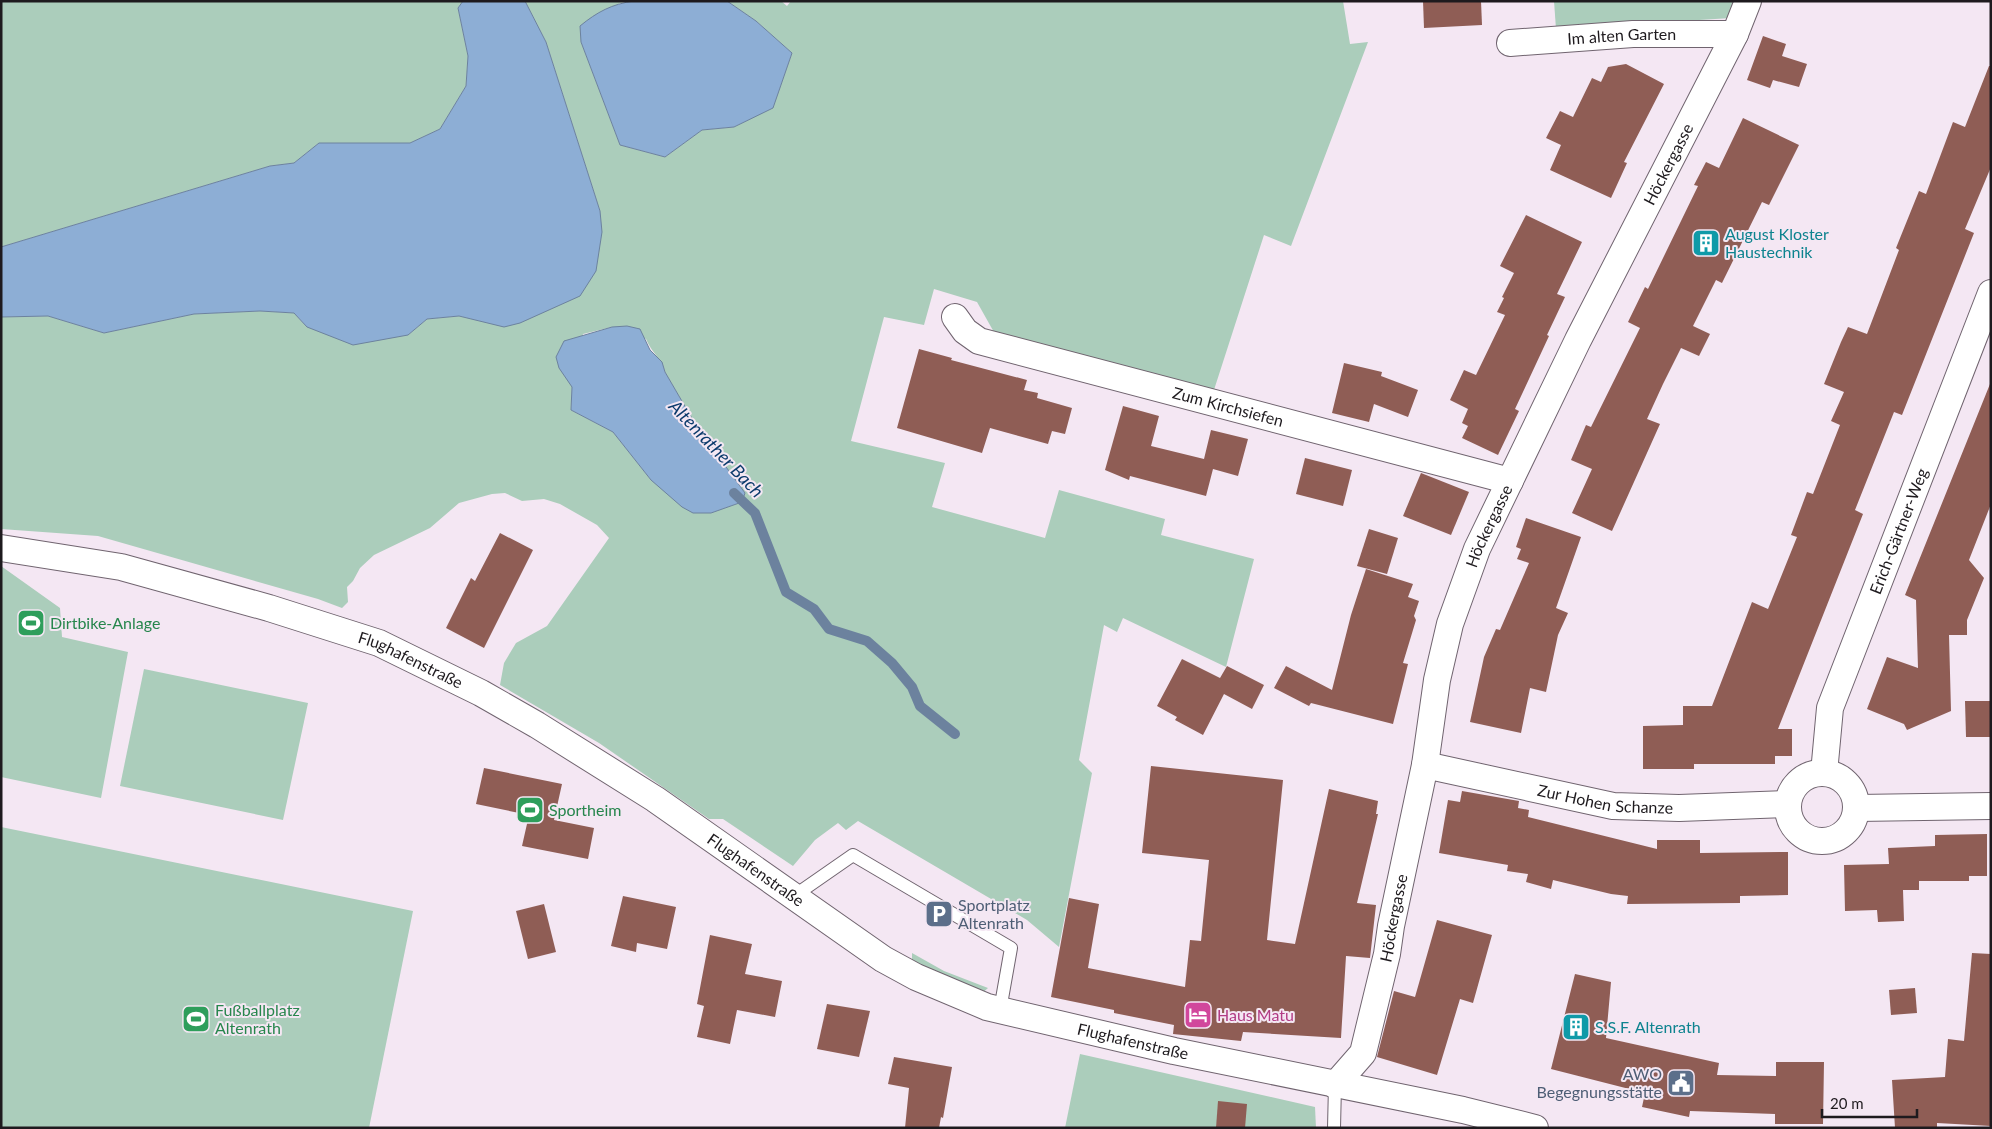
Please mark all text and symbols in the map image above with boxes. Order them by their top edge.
street label: Im alten Garten [1567,24,1676,48]
street label: Höckergasse [1639,120,1697,208]
place label: August Kloster Haustechnik [1725,224,1829,261]
building icon: August Kloster Haustechnik [1691,228,1721,258]
street label: Zum Kirchsiefen [1171,382,1286,430]
water label: Altenrather Bach [664,394,769,502]
street label: Erich-Gärtner-Weg [1865,465,1931,597]
street label: Höckergasse [1461,481,1516,570]
sports icon: Dirtbike-Anlage [16,608,46,638]
place label: Dirtbike-Anlage [50,613,160,632]
street label: Flughafenstraße [356,627,466,692]
street label: Zur Hohen Schanze [1536,780,1673,817]
sports icon: Sportheim [515,795,545,825]
place label: Sportheim [549,800,621,819]
street label: Flughafenstraße [704,829,808,910]
street label: Höckergasse [1375,872,1411,964]
place label: Sportplatz Altenrath [958,895,1030,932]
parking icon: Sportplatz Altenrath [924,899,954,929]
place label: Fußballplatz Altenrath [215,1000,300,1037]
hotel icon: Haus Matu [1183,1000,1213,1030]
sports icon: Fußballplatz Altenrath [181,1004,211,1034]
place label: Haus Matu [1217,1005,1294,1024]
building icon: S.S.F. Altenrath [1561,1012,1591,1042]
place label: S.S.F. Altenrath [1595,1017,1701,1036]
street label: Flughafenstraße [1076,1019,1190,1063]
place label: AWO Begegnungsstätte [1536,1064,1662,1101]
public building icon: AWO Begegnungsstätte [1666,1068,1696,1098]
scale bar [1822,1086,1917,1118]
text: 20 m [1830,1094,1864,1112]

